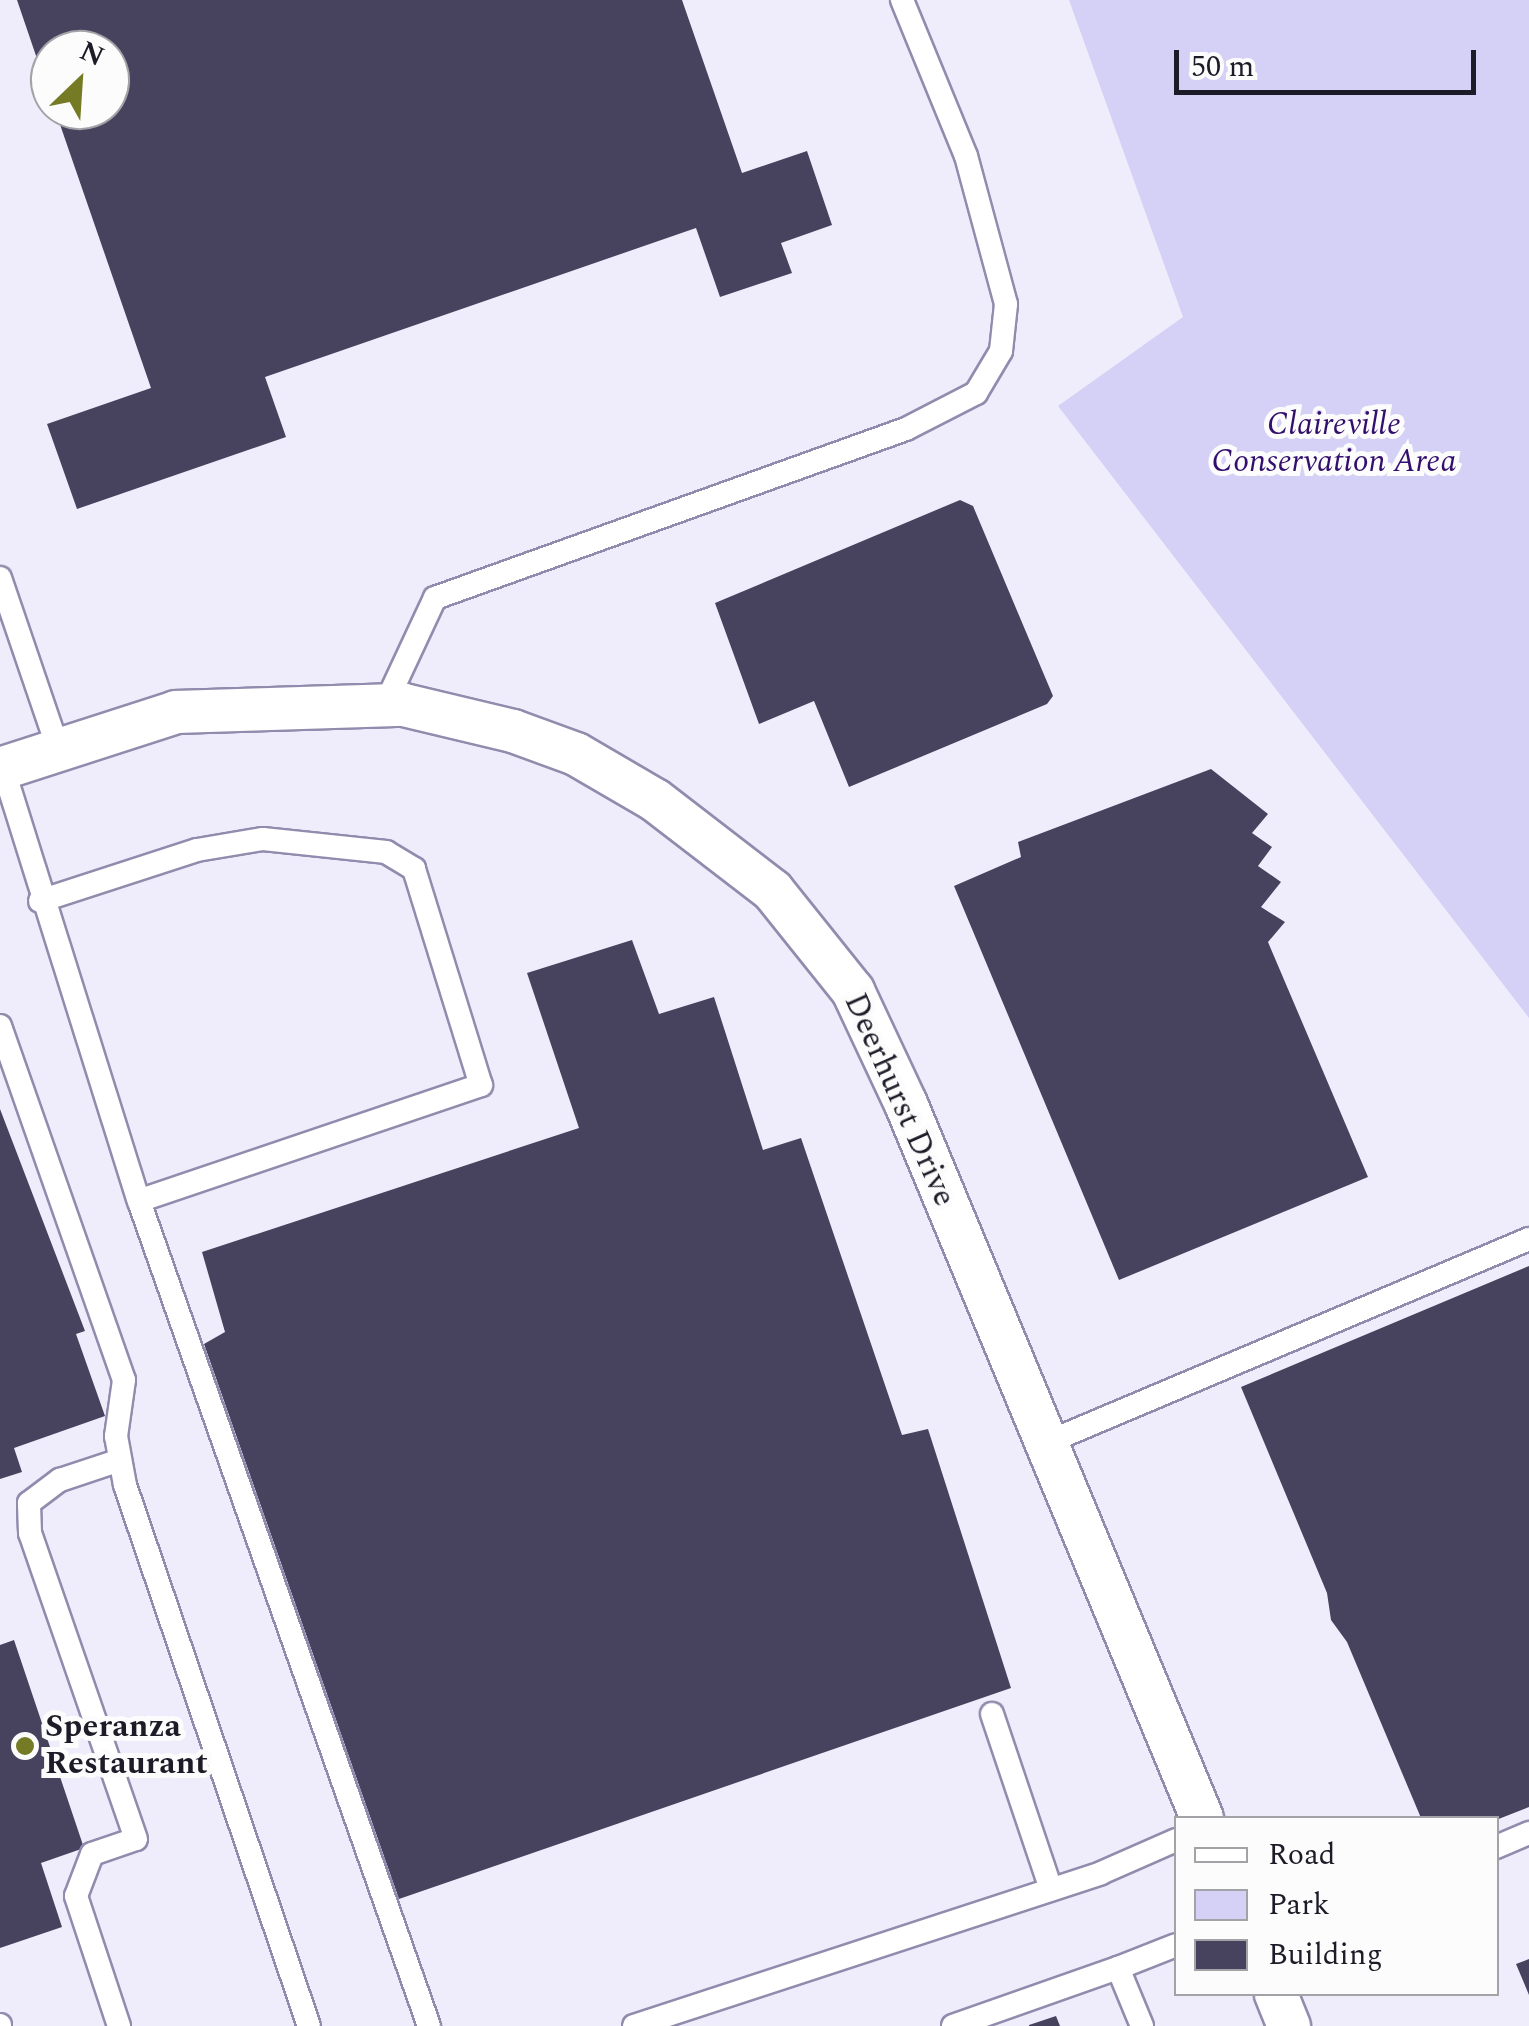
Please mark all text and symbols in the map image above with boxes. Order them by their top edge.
north arrow [30,30,130,130]
text: N [73,30,111,78]
scale bar [1179,30,1482,92]
text: 50 m [1191,44,1254,90]
park label: Claireville Conservation Area [1212,407,1456,482]
street label: Deerhurst Drive [835,988,963,1212]
place label: Speranza Restaurant [45,1709,208,1784]
marker: Speranza Restaurant [14,1735,36,1757]
legend [1174,1816,1499,1996]
text: Road [1268,1832,1336,1878]
text: Park [1268,1882,1330,1928]
text: Building [1268,1932,1383,1978]

